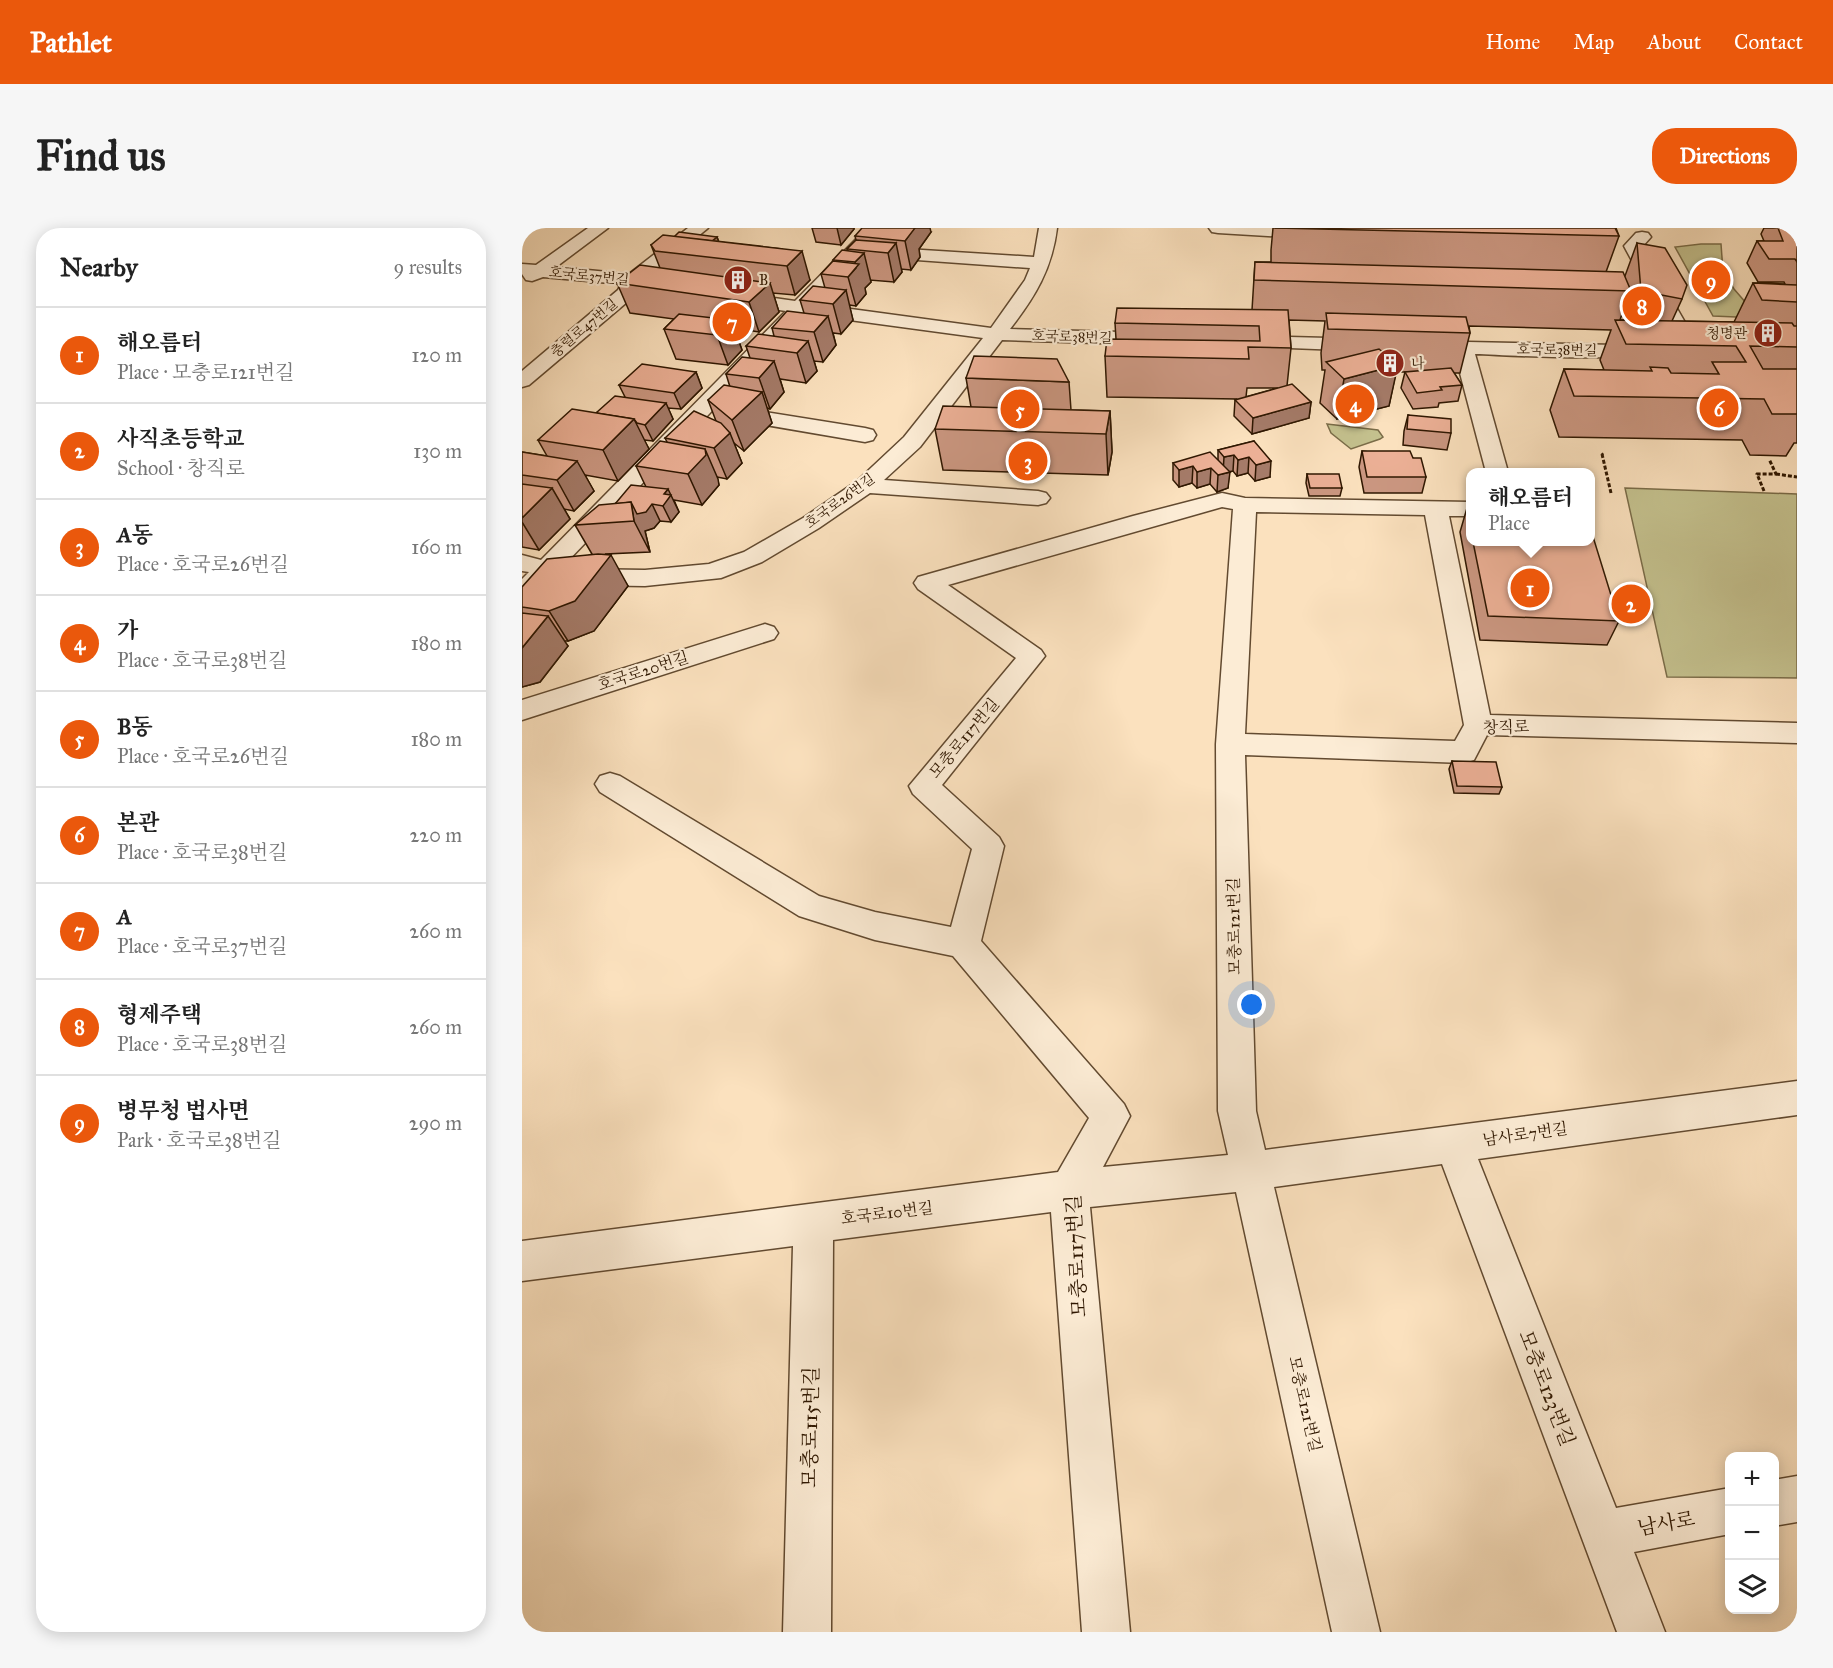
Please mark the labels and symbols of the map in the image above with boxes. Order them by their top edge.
pin: 9 [1692,257,1730,302]
street label: 호국로37번길 [548,263,630,289]
building icon: B [722,264,754,296]
place label: B [759,272,768,289]
pin: 8 [1622,284,1662,328]
street label: 충렬로47번길 [547,295,621,361]
pin: 7 [712,300,752,344]
building icon: 청명관 [1752,317,1784,349]
place label: 청명관 [1706,325,1747,342]
street label: 호국로38번길 [1031,327,1113,347]
street label: 호국로38번길 [1517,341,1597,359]
building icon: 나 [1374,347,1406,379]
place label: 나 [1411,355,1425,372]
pin: 4 [1336,382,1374,426]
pin: 5 [1000,386,1040,432]
pin: 6 [1700,386,1738,430]
pin: 3 [1008,438,1048,484]
street label: 호국로26번길 [802,470,878,532]
pin: 1 [1510,566,1550,610]
pin: 2 [1612,582,1650,626]
street label: 호국로20번길 [595,647,691,695]
street label: 모충로117번길 [925,694,1003,782]
street label: 창직로 [1482,717,1530,737]
street label: 모충로121번길 [1224,877,1244,975]
your location [1237,990,1266,1019]
street label: 남사로7번길 [1481,1119,1569,1149]
street label: 모충로117번길 [1061,1194,1091,1318]
street label: 호국로10번길 [840,1198,934,1228]
street label: 모충로123번길 [1514,1327,1580,1449]
street label: 모충로121번길 [1285,1354,1325,1454]
street label: 모충로115번길 [797,1366,823,1488]
street label: 남사로 [1635,1506,1697,1540]

